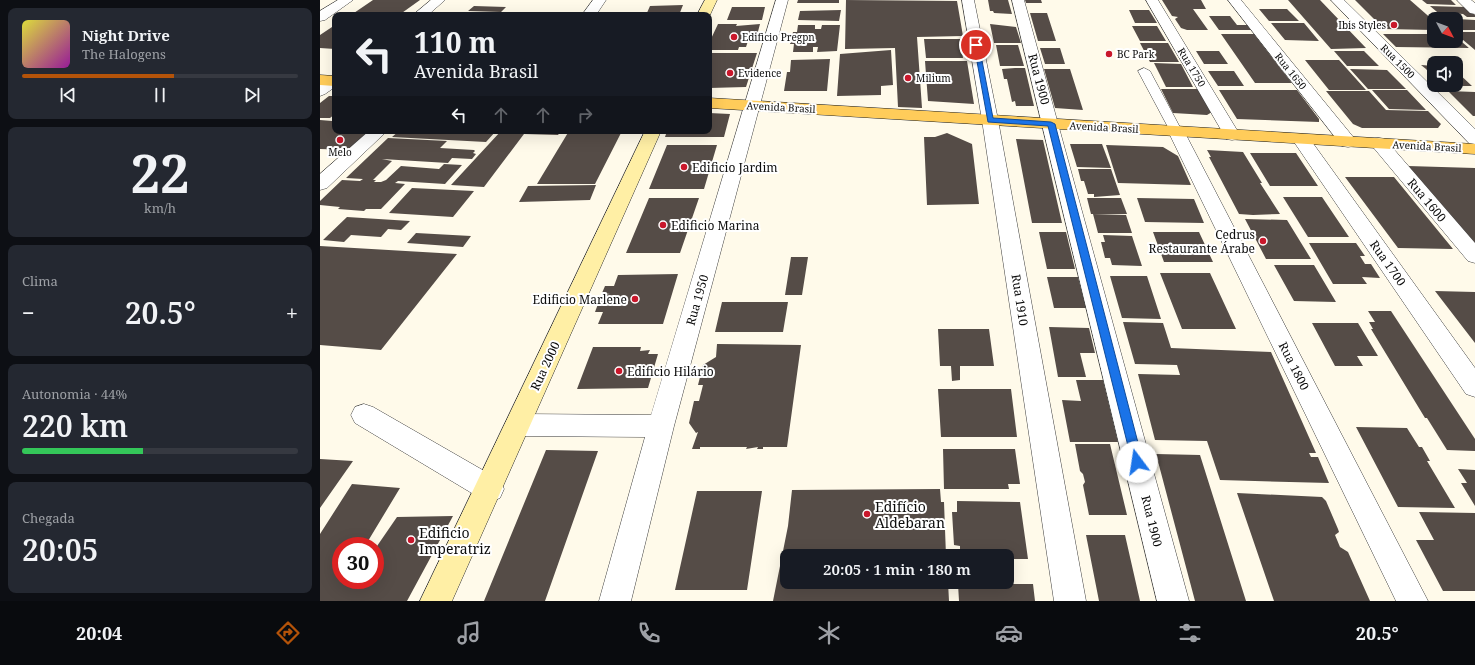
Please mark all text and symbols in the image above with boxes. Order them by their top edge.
north arrow [1427,12,1463,48]
map controls [1427,12,1463,92]
place label: Ibis Styles [1338,18,1386,32]
marker: Ibis Styles [1389,20,1399,30]
text: 110 m [414,23,496,61]
text: Night Drive [82,25,170,45]
icon: left [348,28,400,80]
pin [959,28,993,62]
place label: Edificio Pregpn [742,30,815,44]
marker: Edificio Pregpn [729,32,739,42]
icon: arrive [965,34,987,56]
street label: Rua 1500 [1378,41,1419,82]
text: The Halogens [82,45,166,63]
street label: Rua 1750 [1175,45,1209,90]
place label: BC Park [1117,47,1155,61]
marker: BC Park [1104,49,1114,59]
street label: Rua 1650 [1272,50,1310,93]
street label: Rua 1900 [1024,52,1054,107]
button: sound [1427,56,1463,92]
text: Avenida Brasil [414,59,538,83]
place label: Evidence [738,66,781,80]
marker: Evidence [725,68,735,78]
place label: Milium [916,71,951,85]
marker: Milium [903,73,913,83]
icon: previous [57,84,79,106]
icon: pause [149,84,171,106]
icon: next [241,84,263,106]
street label: Avenida Brasil [746,98,816,116]
icon: left [448,104,470,126]
icon: ahead [490,104,512,126]
icon: ahead [532,104,554,126]
icon: right [574,104,596,126]
street label: Avenida Brasil [1069,118,1139,136]
marker: Melo [335,135,345,145]
text: 22 [131,137,189,208]
street label: Avenida Brasil [1392,137,1462,155]
place label: Melo [328,145,352,159]
place label: Edificio Jardim [692,159,778,176]
marker: Edificio Jardim [679,162,689,172]
street label: Rua 1600 [1404,175,1450,226]
text: km/h [144,199,176,217]
place label: Edificio Marina [671,217,760,234]
marker: Edificio Marina [658,220,668,230]
place label: Cedrus Restaurante Árabe [1149,226,1255,257]
marker: Cedrus Restaurante Árabe [1258,236,1268,246]
street label: Rua 1700 [1366,237,1410,289]
text: Clima [22,272,58,290]
street label: Rua 1950 [682,272,712,327]
street label: Rua 1910 [1008,273,1033,327]
place label: Edificio Marlene [533,291,627,308]
text: 20.5° [125,292,196,333]
marker: Edificio Marlene [630,294,640,304]
text: − [22,297,35,327]
text: + [286,297,298,327]
street label: Rua 2000 [526,338,564,393]
street label: Rua 1800 [1275,339,1314,393]
place label: Edificio Hilário [627,363,714,380]
marker: Edificio Hilário [614,366,624,376]
text: Autonomia · 44% [22,385,127,403]
text: 220 km [22,405,128,446]
position arrow [1116,441,1158,483]
street label: Rua 1900 [1137,494,1167,549]
place label: Edifício Aldebaran [875,497,945,532]
text: Chegada [22,509,75,527]
marker: Edifício Aldebaran [862,509,872,519]
place label: Edificio Imperatriz [419,523,491,558]
text: 20:05 [22,529,98,570]
marker: Edificio Imperatriz [406,535,416,545]
speed limit sign: 30 [332,537,384,589]
text: 20:05 · 1 min · 180 m [823,559,971,579]
icon: directions [274,619,302,647]
icon: music [455,619,483,647]
icon: phone [635,619,663,647]
icon: climate [815,619,843,647]
icon: car [995,619,1023,647]
icon: filters [1176,619,1204,647]
text: 20:04 [76,621,122,645]
text: 20.5° [1356,621,1399,645]

